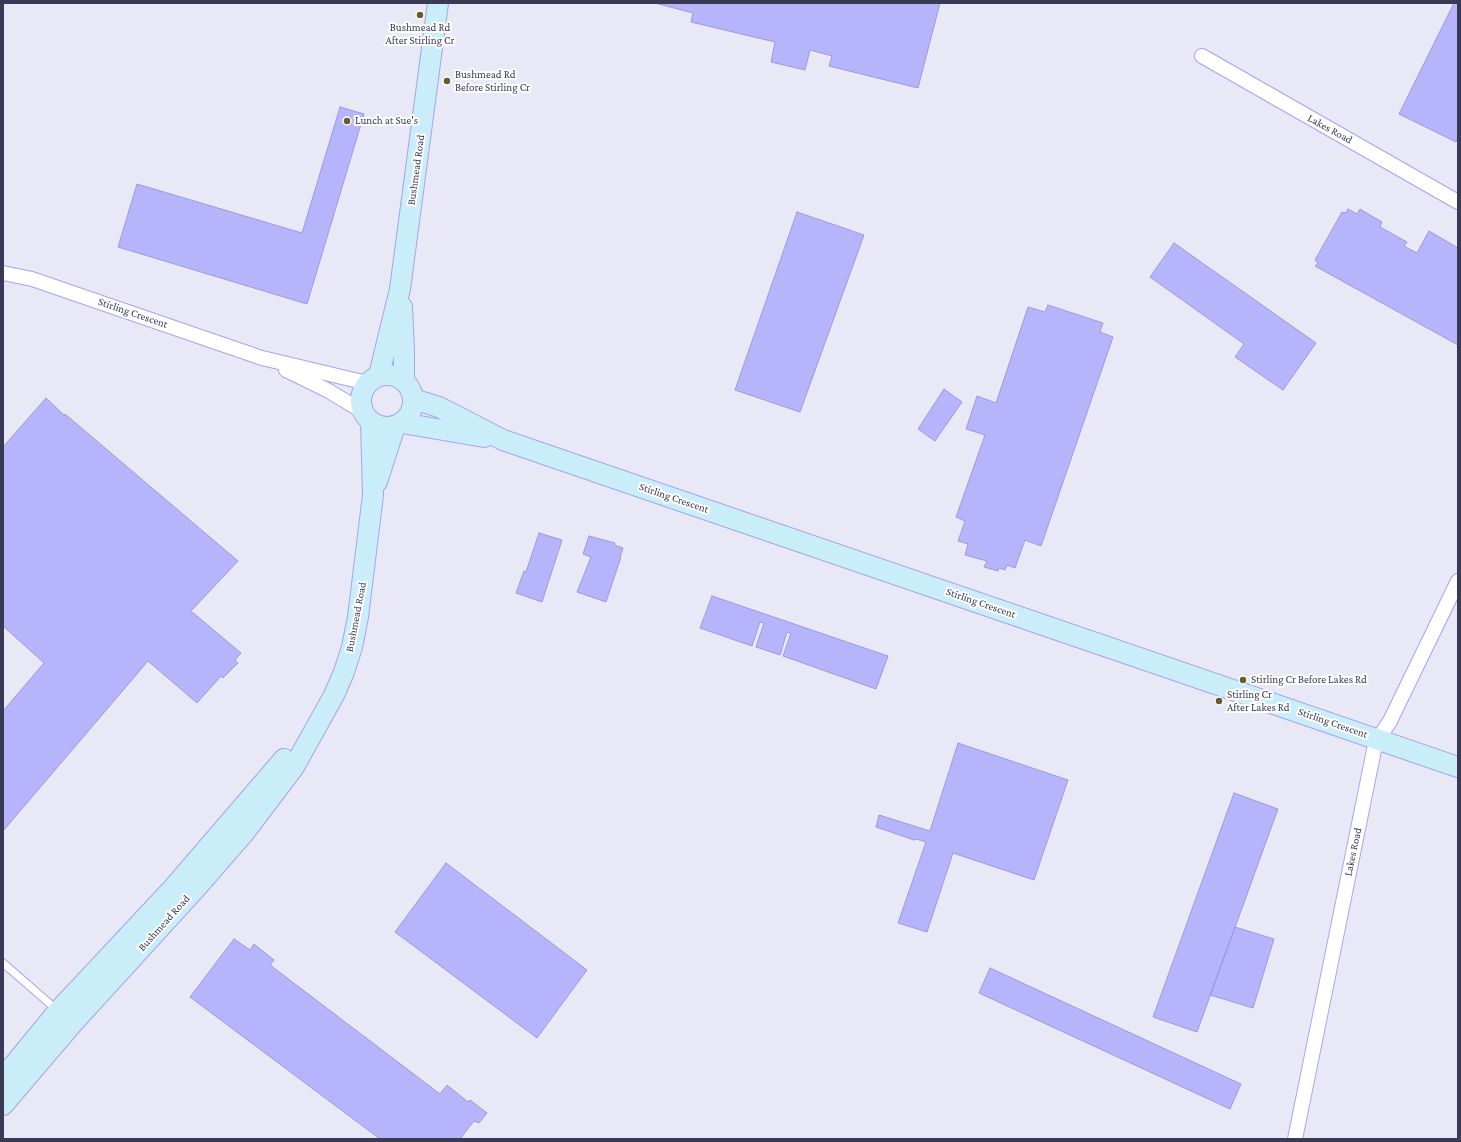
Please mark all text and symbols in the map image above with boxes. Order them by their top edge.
marker: Bushmead Rd After Stirling Cr [415,10,425,20]
place label: Bushmead Rd After Stirling Cr [386,21,454,47]
place label: Bushmead Rd Before Stirling Cr [455,68,530,94]
marker: Bushmead Rd Before Stirling Cr [442,76,452,86]
street label: Lakes Road [1305,111,1355,147]
place label: Lunch at Sue's [355,114,418,128]
marker: Lunch at Sue's [342,116,352,126]
street label: Bushmead Road [405,134,427,206]
street label: Stirling Crescent [96,295,170,331]
street label: Stirling Crescent [637,480,711,516]
street label: Bushmead Road [343,581,369,653]
street label: Stirling Crescent [944,585,1018,621]
place label: Stirling Cr Before Lakes Rd [1251,673,1367,687]
marker: Stirling Cr Before Lakes Rd [1238,675,1248,685]
place label: Stirling Cr After Lakes Rd [1227,688,1290,714]
marker: Stirling Cr After Lakes Rd [1214,696,1224,706]
street label: Stirling Crescent [1296,705,1370,741]
street label: Lakes Road [1341,827,1365,877]
street label: Bushmead Road [135,892,193,954]

